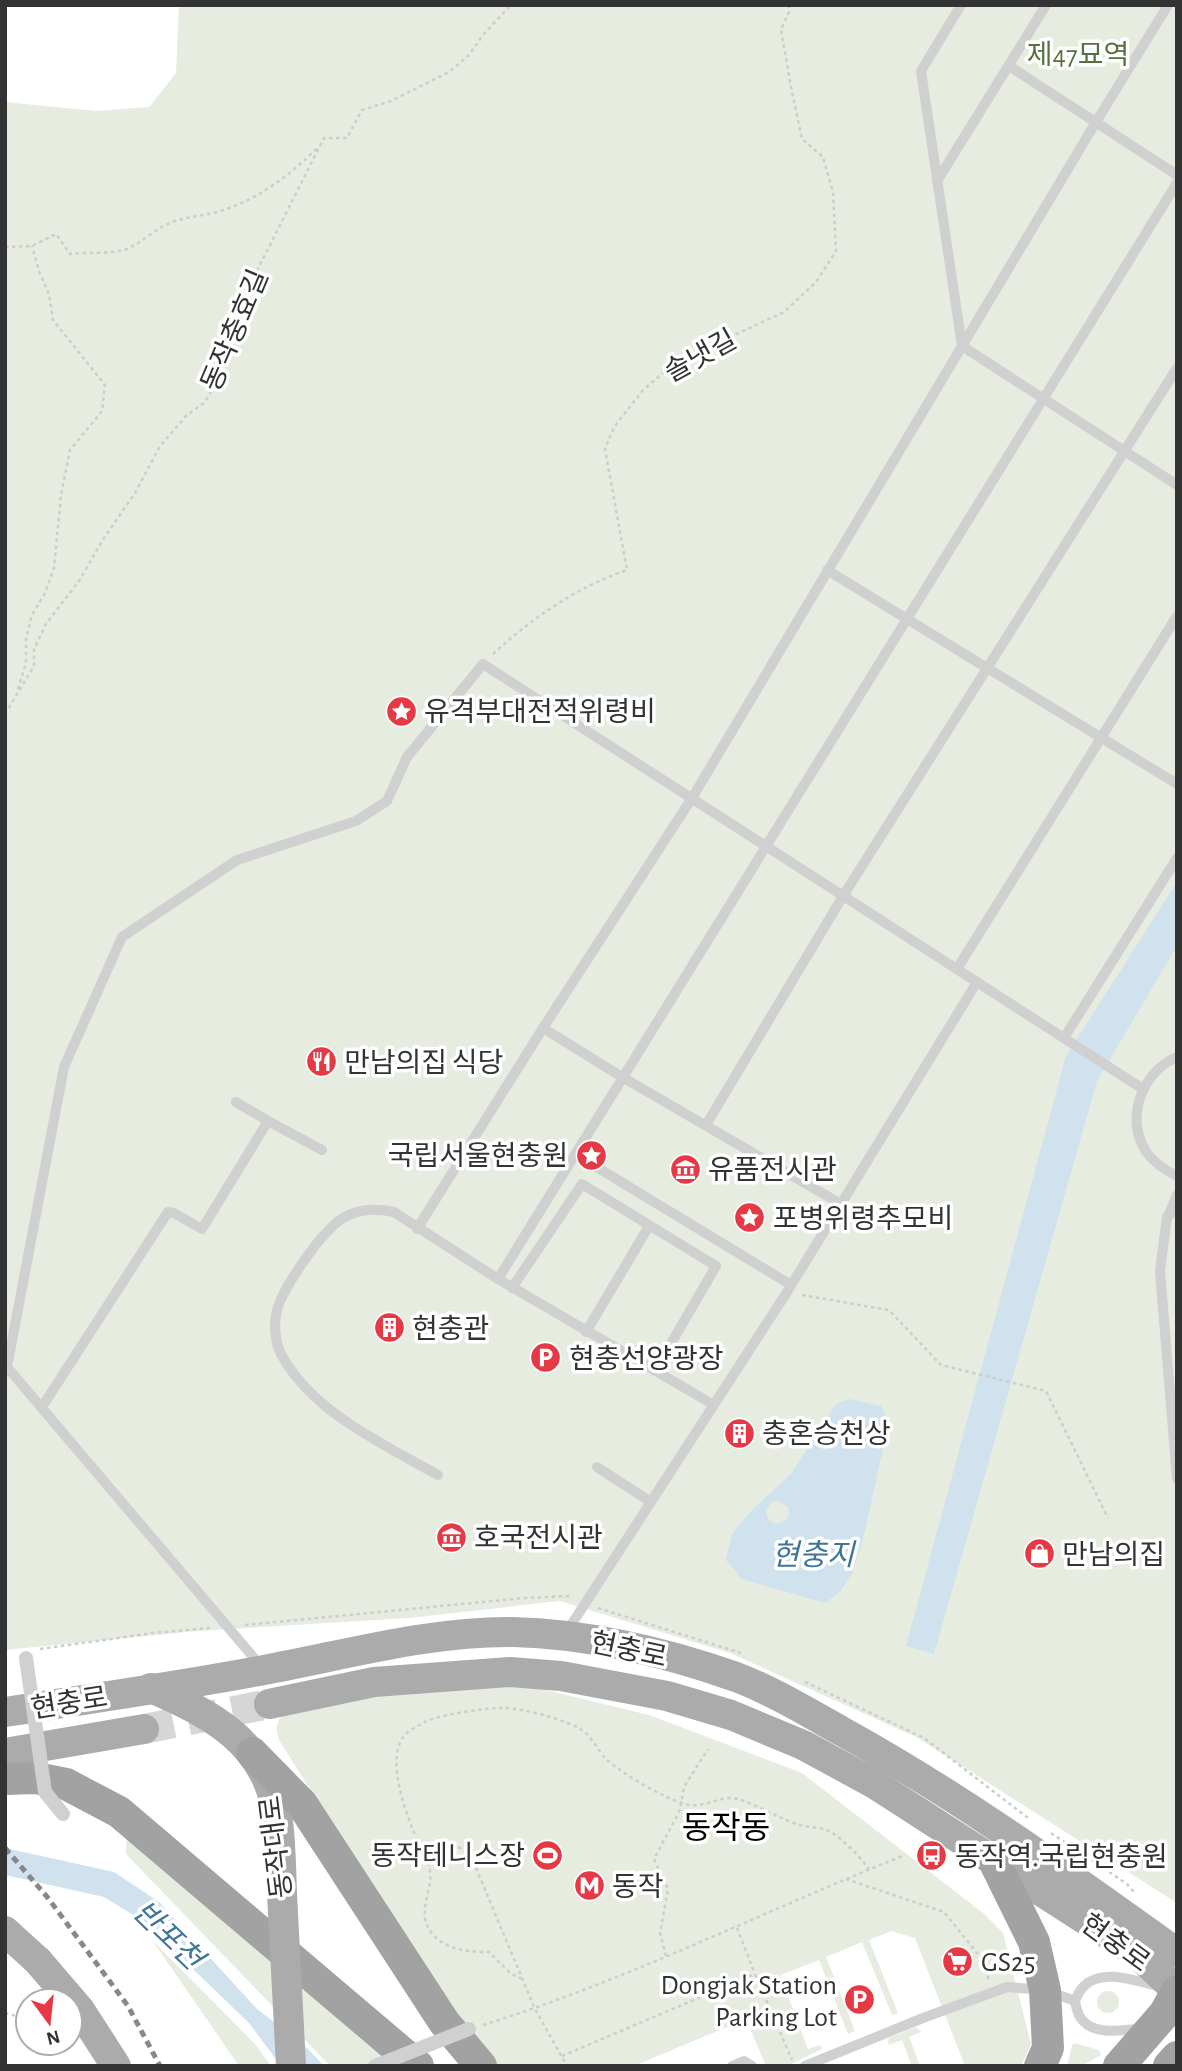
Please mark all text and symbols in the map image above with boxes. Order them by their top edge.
park label: 제47묘역 [1027,40,1129,70]
street label: 동작충효길 [196,265,274,396]
street label: 솔냇길 [659,324,742,388]
place icon: 유격부대전적위령비 [384,694,418,728]
place label: 유격부대전적위령비 [424,697,656,727]
restaurant icon: 만남의집 식당 [304,1045,338,1079]
place label: 만남의집 식당 [344,1048,503,1078]
place icon: 국립서울현충원 [574,1138,608,1172]
place label: 국립서울현충원 [388,1141,568,1171]
museum icon: 유품전시관 [668,1152,702,1186]
place label: 유품전시관 [708,1155,837,1185]
place icon: 포병위령추모비 [733,1201,767,1235]
place label: 포병위령추모비 [773,1204,953,1234]
building icon: 현충관 [372,1311,406,1345]
place label: 현충관 [412,1314,489,1344]
parking icon: 현충선양광장 [529,1341,563,1375]
place label: 현충선양광장 [569,1344,724,1374]
building icon: 충혼승천상 [722,1416,756,1450]
place label: 충혼승천상 [762,1419,891,1449]
museum icon: 호국전시관 [434,1520,468,1554]
place label: 호국전시관 [474,1523,603,1553]
shop icon: 만남의집 [1022,1537,1056,1571]
water label: 현충지 [772,1540,857,1571]
place label: 만남의집 [1062,1540,1165,1570]
street label: 현충로 [588,1627,670,1673]
street label: 현충로 [29,1682,110,1724]
street label: 동작대로 [255,1794,297,1900]
district label: 동작동 [682,1811,770,1844]
sports icon: 동작테니스장 [531,1838,565,1872]
bus stop icon: 동작역.국립현충원 [915,1839,949,1873]
place label: 동작테니스장 [370,1841,525,1871]
place label: 동작역.국립현충원 [955,1842,1168,1872]
metro station icon: 동작 [572,1869,606,1903]
place label: 동작 [612,1872,664,1902]
water label: 반포천 [127,1895,211,1978]
street label: 현충로 [1075,1908,1155,1978]
supermarket icon: GS25 [941,1944,975,1978]
place label: GS25 [981,1949,1035,1977]
place label: Dongjak Station Parking Lot [660,1972,837,2032]
parking icon: Dongjak Station Parking Lot [843,1983,877,2017]
north arrow [14,1987,84,2057]
text: N [44,2026,62,2048]

